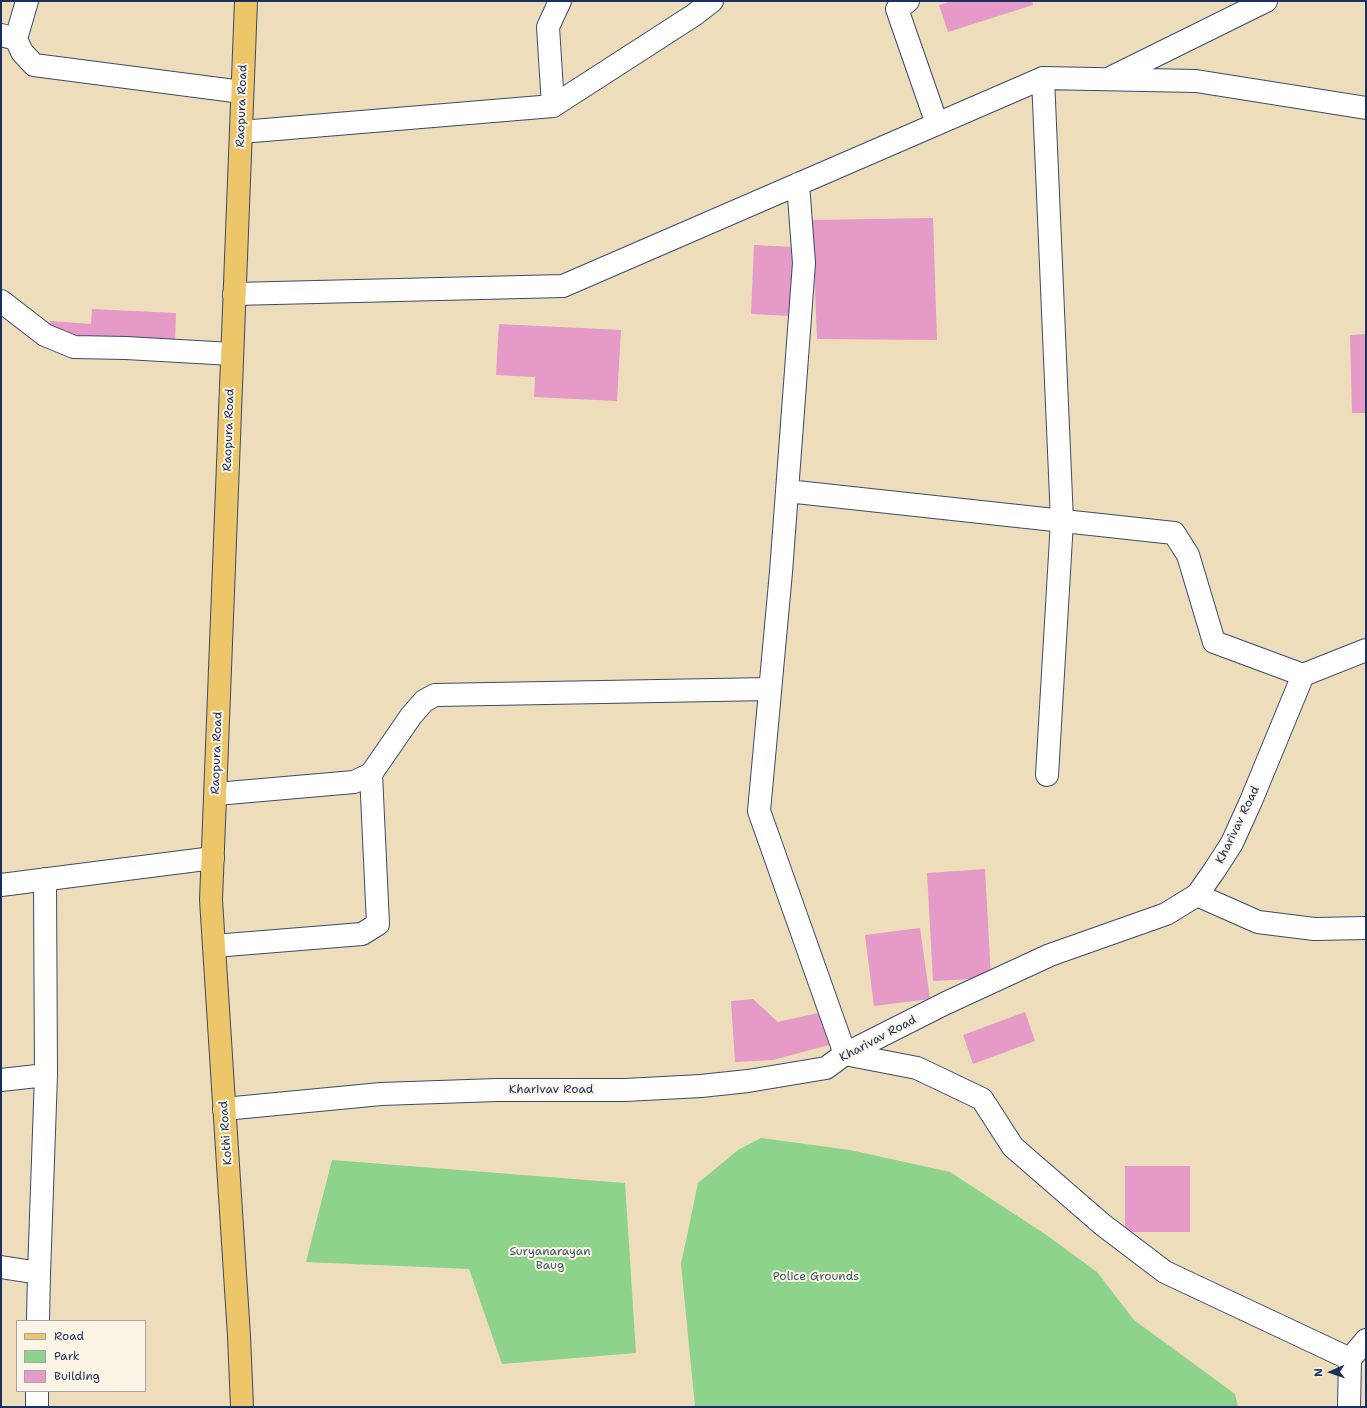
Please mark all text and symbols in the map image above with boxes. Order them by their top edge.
street label: Raopura Road [233,64,251,148]
street label: Raopura Road [220,388,238,472]
street label: Raopura Road [208,711,226,795]
street label: Kharivav Road [1213,784,1263,866]
street label: Kharivav Road [837,1013,919,1065]
street label: Kharivav Road [509,1083,593,1097]
street label: Kothi Road [217,1100,235,1166]
park label: Suryanarayan Baug [509,1245,591,1273]
park label: Police Grounds [773,1270,859,1284]
legend [16,1320,146,1392]
text: Road [54,1328,84,1344]
text: Park [54,1348,80,1364]
north arrow [1311,1352,1351,1392]
text: Building [54,1368,100,1384]
text: N [1311,1368,1326,1377]

